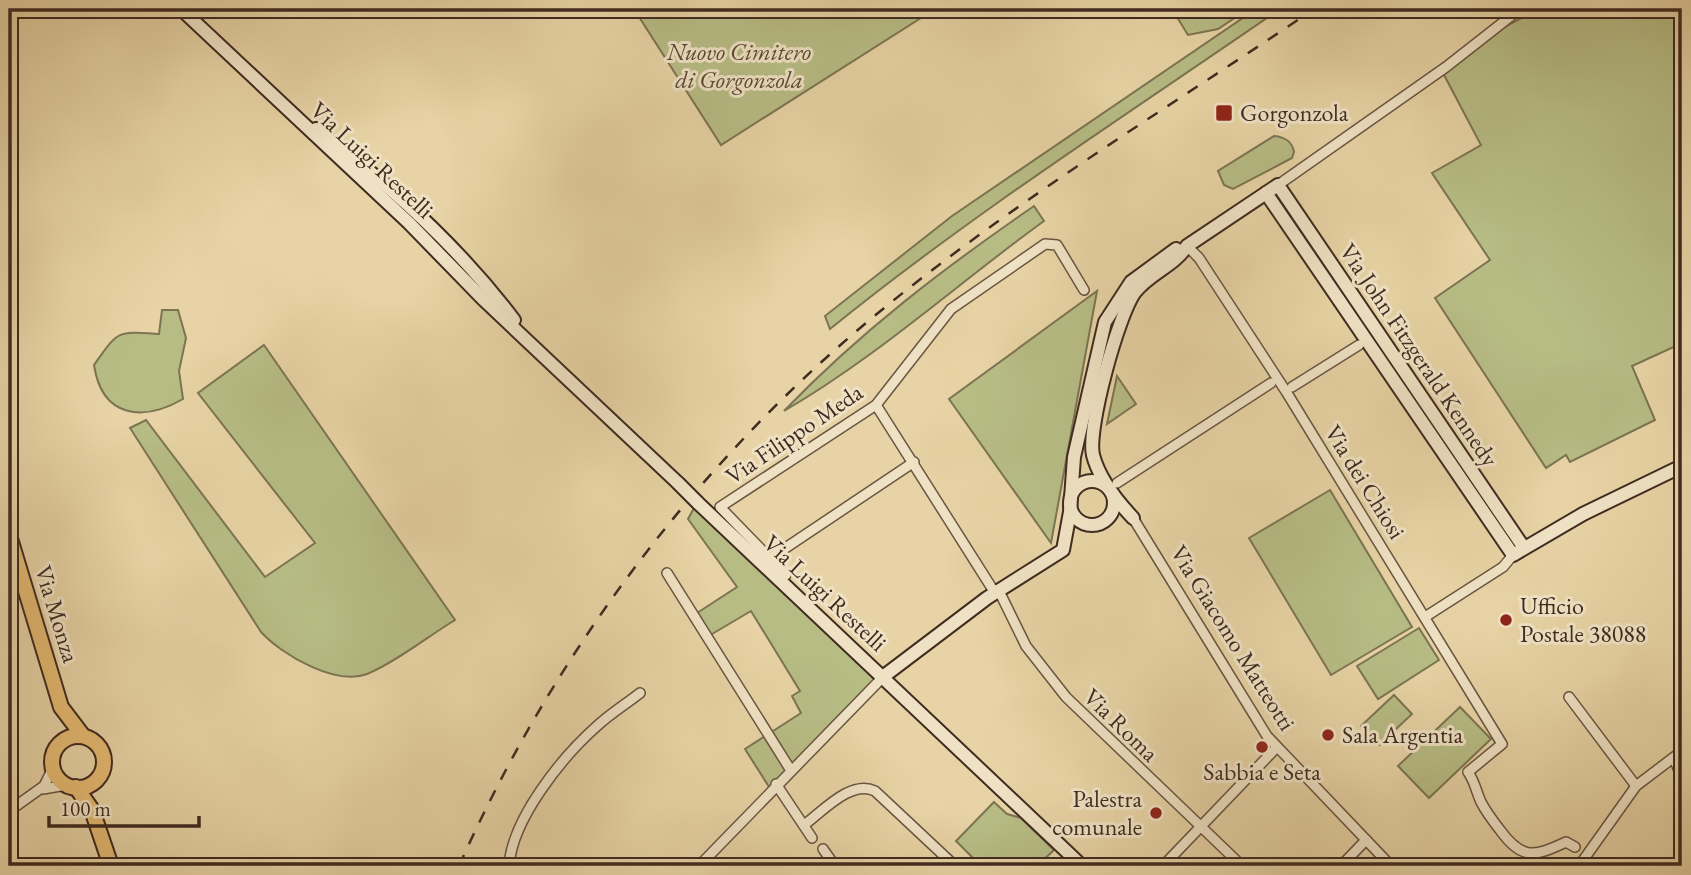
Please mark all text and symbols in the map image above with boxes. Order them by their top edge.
park label: Nuovo Cimitero di Gorgonzola [666,36,811,95]
street label: Via Luigi Restelli [304,94,441,225]
place label: Gorgonzola [1240,97,1349,128]
marker: Gorgonzola [1214,103,1234,123]
street label: Via John Fitzgerald Kennedy [1333,237,1506,473]
street label: Via Filippo Meda [719,376,869,491]
street label: Via dei Chiosi [1318,419,1413,545]
street label: Via Luigi Restelli [757,527,894,658]
street label: Via Giacomo Matteotti [1164,539,1303,736]
street label: Via Monza [28,561,87,667]
place label: Ufficio Postale 38088 [1520,590,1646,649]
marker: Ufficio Postale 38088 [1498,612,1514,628]
street label: Via Roma [1077,681,1166,768]
place label: Sala Argentia [1342,719,1463,750]
marker: Sala Argentia [1320,727,1336,743]
marker: Sabbia e Seta [1254,739,1270,755]
place label: Sabbia e Seta [1203,756,1321,787]
place label: Palestra comunale [1052,783,1142,842]
scale bar [49,784,200,828]
text: 100 m [60,795,111,822]
marker: Palestra comunale [1148,805,1164,821]

